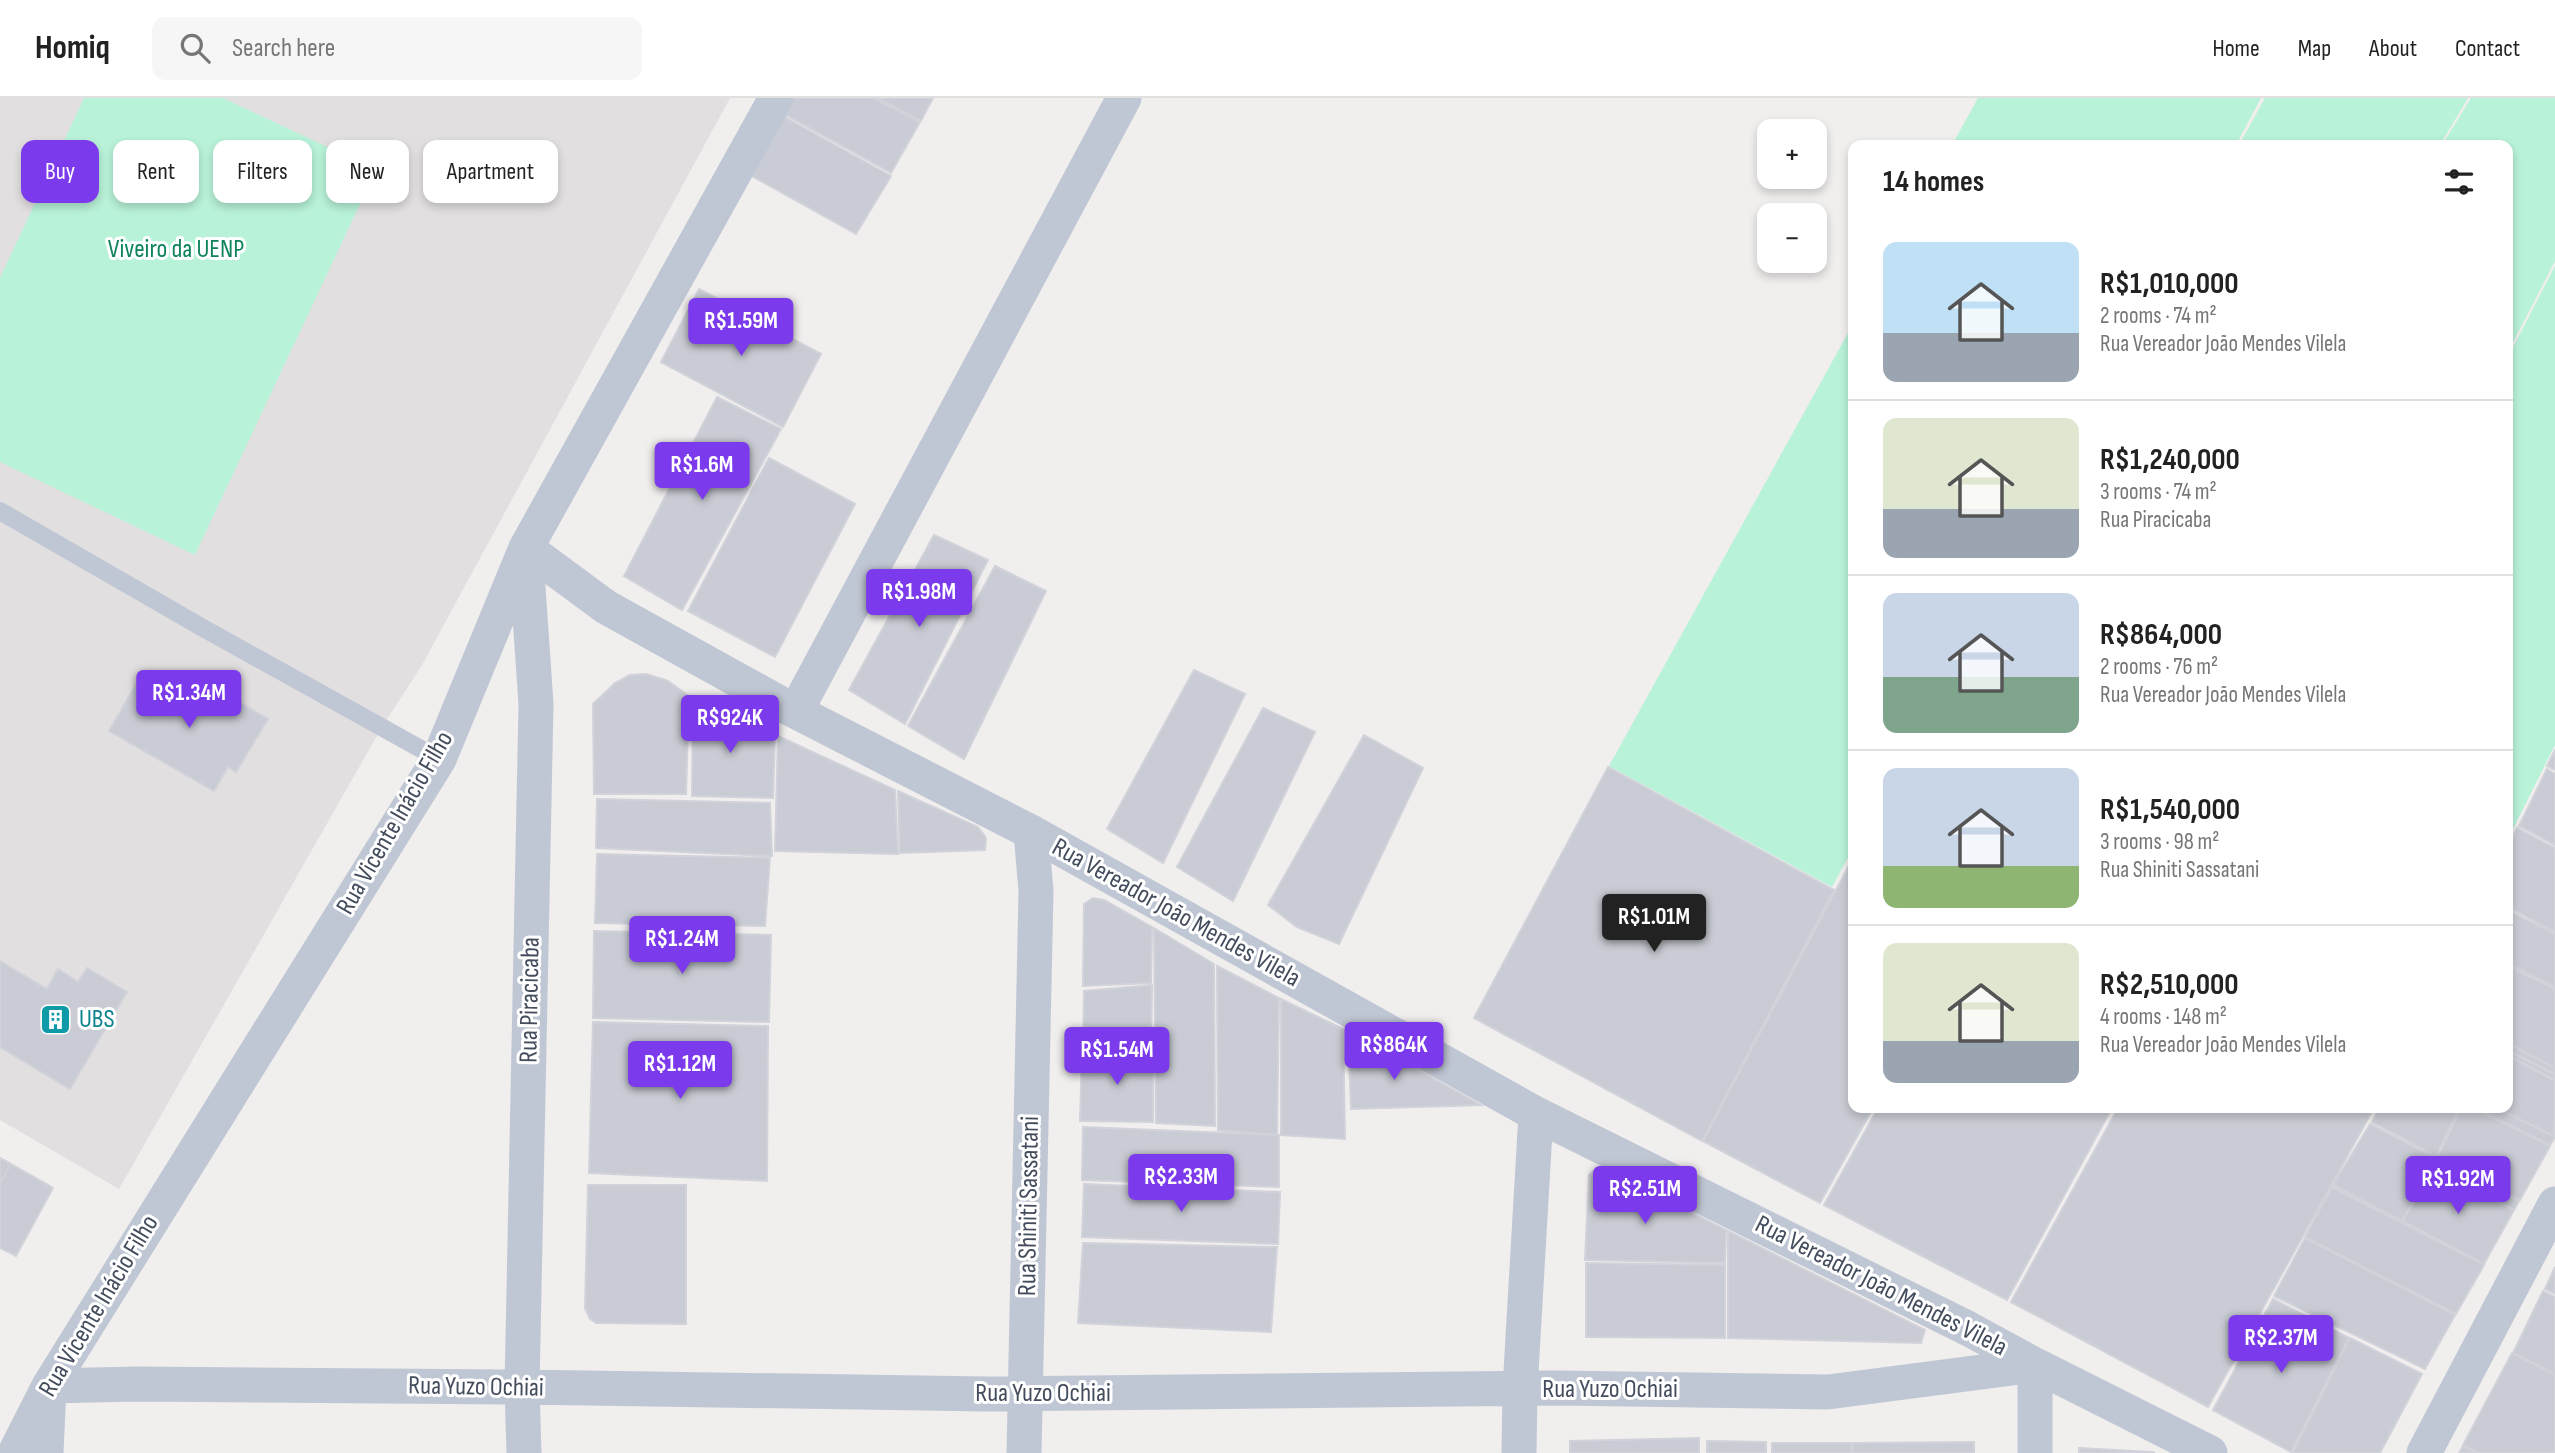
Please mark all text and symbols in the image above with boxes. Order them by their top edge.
search box [152,17,642,80]
text: Homiq [35,28,110,68]
icon: search [176,29,214,67]
text: Search here [232,33,335,64]
text: Home [2212,34,2260,63]
text: Map [2298,34,2331,63]
text: About [2369,34,2417,63]
text: Contact [2455,34,2520,63]
map controls [1757,119,1827,273]
button: + [1757,119,1827,189]
chip: Buy [21,140,99,203]
chip: Rent [113,140,199,203]
chip: Filters [213,140,312,203]
chip: New [326,140,409,203]
chip: Apartment [423,140,558,203]
icon: filters [2440,163,2478,201]
text: 14 homes [1883,164,1984,200]
button: − [1757,203,1827,273]
park label: Viveiro da UENP [108,234,244,265]
text: R$1,010,000 [2100,266,2239,302]
icon: home [1939,270,2023,354]
pin: R$1.59M [676,299,806,358]
text: 2 rooms · 74 m² [2100,302,2217,330]
text: R$1.59M [704,307,778,335]
text: Rua Vereador João Mendes Vilela [2100,330,2346,358]
pin: R$1.6M [645,442,759,502]
text: R$1,240,000 [2100,442,2240,478]
icon: home [1939,446,2023,530]
text: R$1.6M [671,451,733,479]
text: 3 rooms · 74 m² [2100,478,2217,506]
text: Rua Piracicaba [2100,506,2211,534]
pin: R$1.98M [854,570,984,629]
text: R$1.98M [882,578,956,606]
text: R$864,000 [2100,617,2222,653]
icon: home [1939,621,2023,705]
text: 2 rooms · 76 m² [2100,653,2218,681]
pin: R$1.34M [124,670,254,730]
text: R$1.34M [152,679,226,707]
text: Rua Vereador João Mendes Vilela [2100,681,2346,709]
pin: R$924K [673,696,787,755]
text: R$924K [697,704,763,732]
street label: Rua Vicente Inácio Filho [330,726,460,920]
text: R$1,540,000 [2100,792,2240,828]
icon: home [1939,796,2023,880]
text: 3 rooms · 98 m² [2100,828,2219,856]
street label: Rua Vereador João Mendes Vilela [1047,832,1305,994]
text: Rua Shiniti Sassatani [2100,856,2259,884]
pin: R$1.01M [1589,894,1719,954]
text: R$1.01M [1618,903,1690,931]
pin: R$1.24M [617,916,747,976]
text: R$1.24M [645,925,719,953]
street label: Rua Piracicaba [513,937,547,1063]
text: R$2,510,000 [2100,967,2239,1003]
icon: home [1939,971,2023,1055]
building icon: UBS [39,1002,73,1036]
text: 4 rooms · 148 m² [2100,1003,2227,1031]
place label: UBS [79,1004,115,1035]
pin: R$864K [1337,1023,1451,1082]
pin: R$1.54M [1052,1028,1182,1087]
text: R$864K [1360,1031,1428,1059]
text: Rua Vereador João Mendes Vilela [2100,1031,2346,1059]
text: R$1.54M [1080,1036,1154,1064]
pin: R$1.12M [615,1042,745,1101]
text: R$1.12M [644,1050,716,1078]
street label: Rua Shiniti Sassatani [1012,1116,1046,1296]
pin: R$2.33M [1116,1154,1246,1214]
pin: R$1.92M [2393,1156,2523,1216]
text: R$2.33M [1144,1163,1218,1191]
text: R$1.92M [2421,1165,2495,1193]
pin: R$2.51M [1580,1166,1710,1226]
text: R$2.51M [1609,1175,1681,1203]
street label: Rua Vereador João Mendes Vilela [1750,1209,2012,1363]
street label: Rua Vicente Inácio Filho [33,1210,165,1402]
pin: R$2.37M [2216,1316,2346,1375]
text: R$2.37M [2244,1324,2318,1352]
street label: Rua Yuzo Ochiai [408,1370,544,1404]
street label: Rua Yuzo Ochiai [1542,1374,1678,1405]
street label: Rua Yuzo Ochiai [975,1378,1111,1409]

